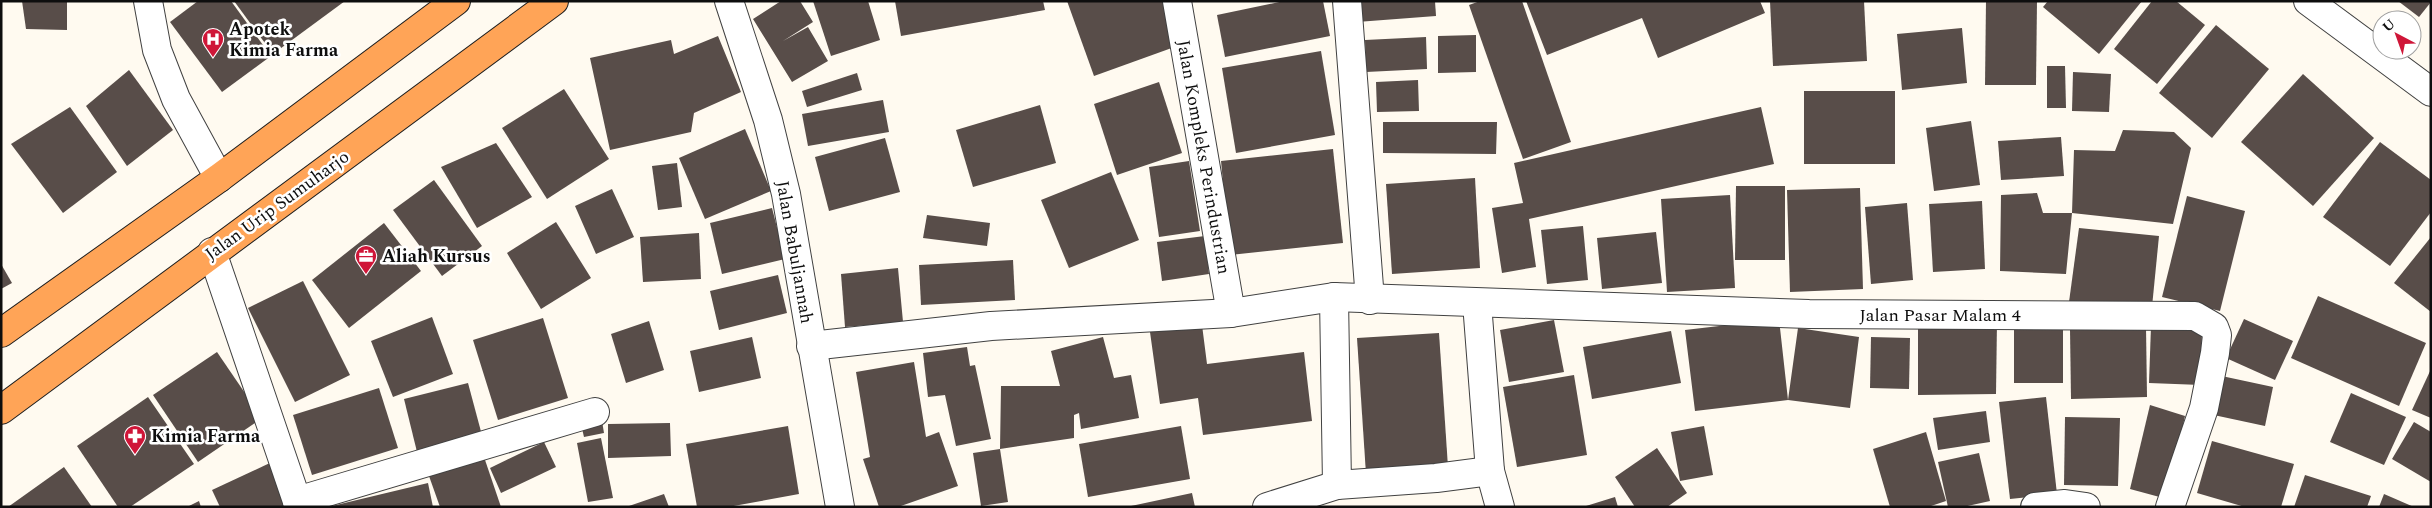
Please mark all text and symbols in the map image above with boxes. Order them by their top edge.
north arrow [2372,10,2422,60]
text: U [2377,14,2400,37]
place label: Apotek Kimia Farma [229,16,339,64]
hospital icon: Apotek Kimia Farma [201,27,225,58]
street label: Jalan Kompleks Perindustrian [1170,38,1237,276]
street label: Jalan Urip Sumuharjo [199,144,355,267]
street label: Jalan Babuljannah [769,178,820,326]
place label: Aliah Kursus [382,243,491,270]
office icon: Aliah Kursus [354,244,378,275]
street label: Jalan Pasar Malam 4 [1859,302,2021,329]
place label: Kimia Farma [151,423,261,450]
pharmacy icon: Kimia Farma [123,424,147,455]

